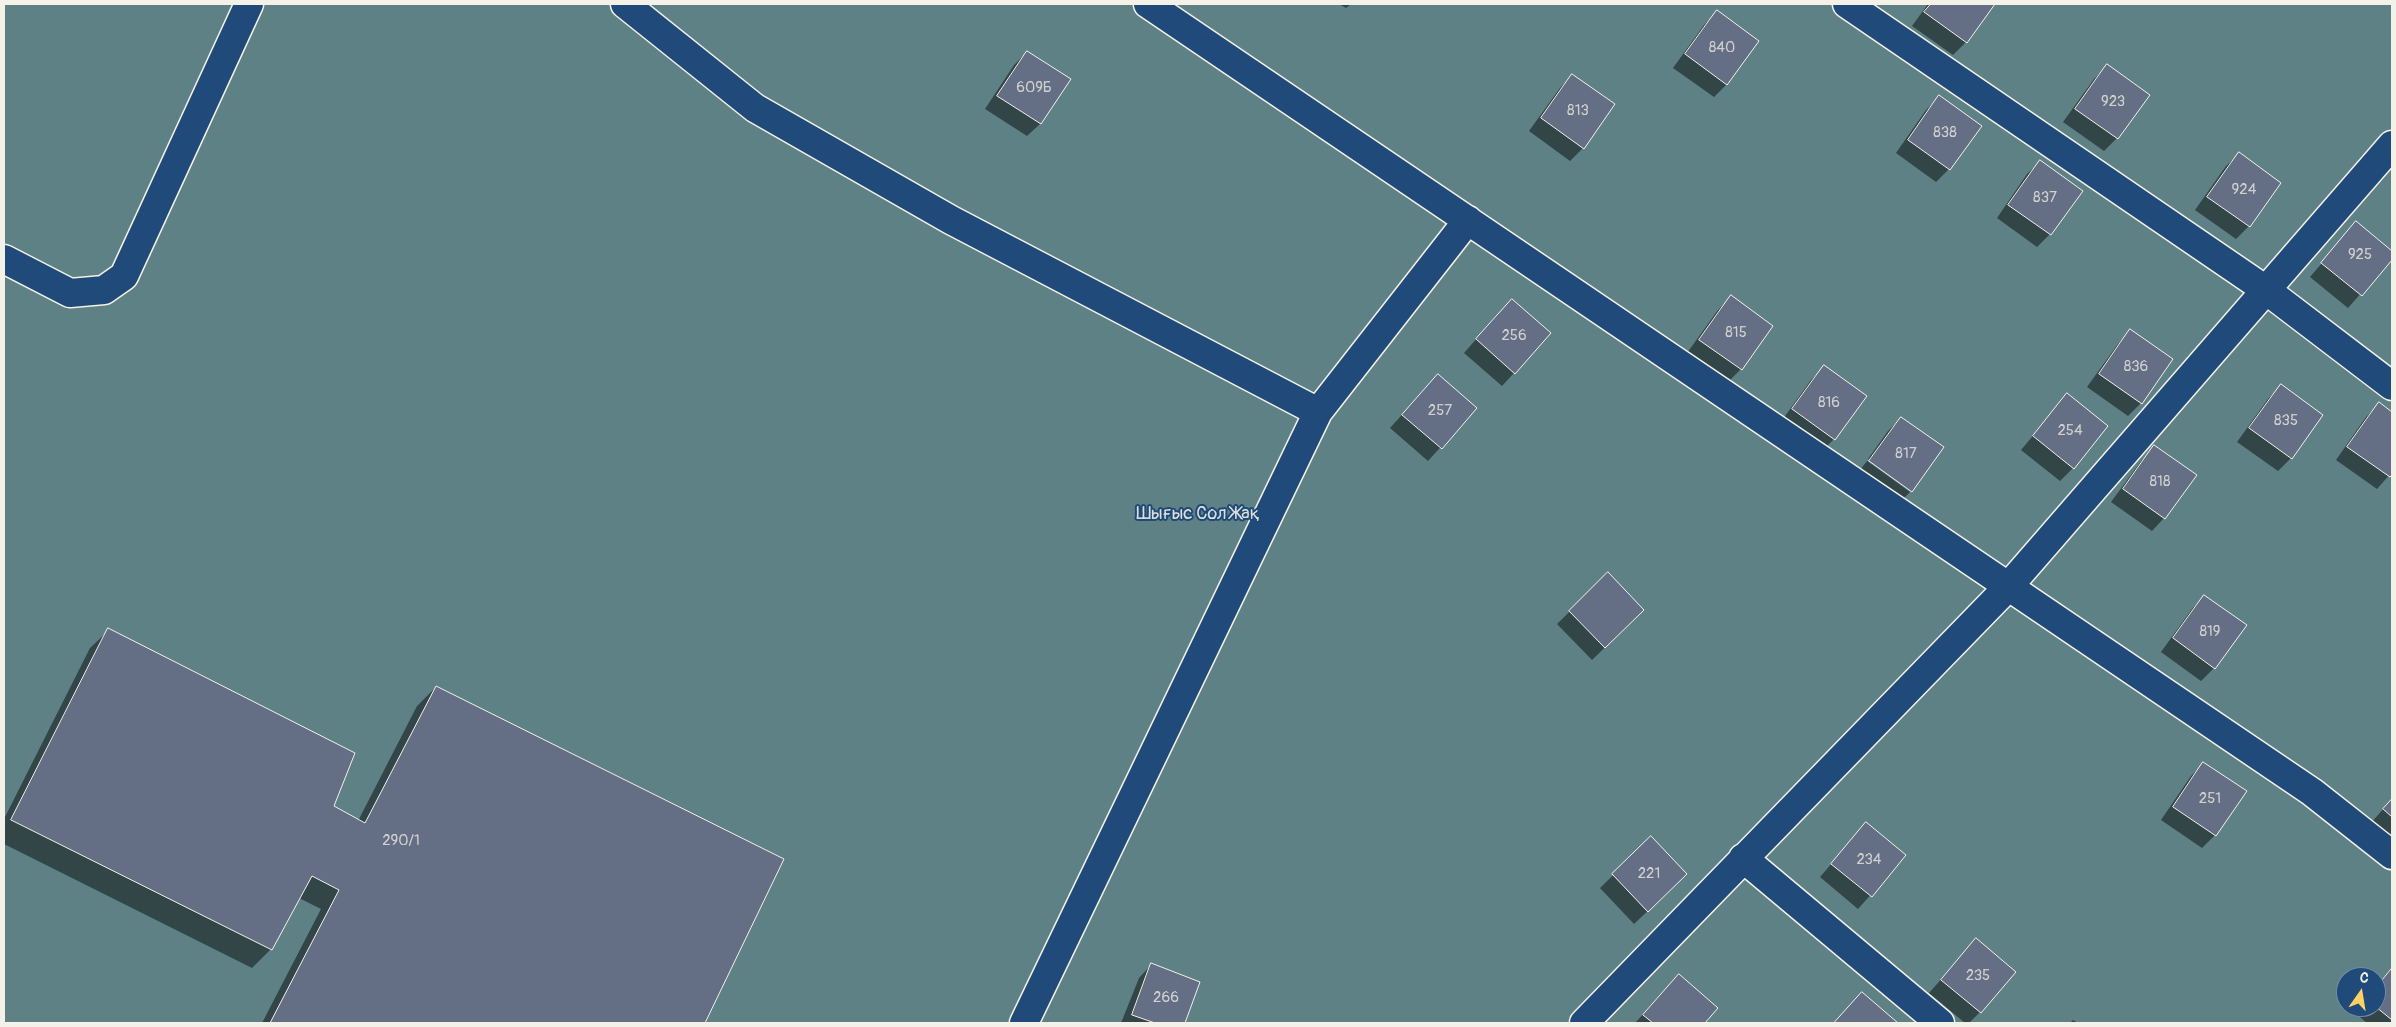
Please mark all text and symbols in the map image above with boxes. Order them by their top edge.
house number: 840 [1709,39,1735,57]
house number: 609Б [1016,79,1052,97]
house number: 923 [2101,93,2125,111]
house number: 813 [1567,102,1589,120]
house number: 838 [1933,124,1957,142]
house number: 924 [2232,181,2256,199]
house number: 837 [2033,189,2057,207]
house number: 925 [2348,246,2372,264]
house number: 815 [1725,324,1747,342]
house number: 256 [1501,327,1527,345]
house number: 836 [2124,358,2148,376]
house number: 816 [1818,394,1840,412]
house number: 257 [1428,402,1452,420]
house number: 835 [2274,412,2298,430]
house number: 254 [2057,422,2083,440]
house number: 817 [1895,445,1917,463]
house number: 818 [2150,473,2170,491]
park label: Шығыс Сол Жақ [1136,503,1260,525]
house number: 819 [2199,623,2221,641]
house number: 251 [2199,790,2221,808]
house number: 290/1 [382,832,420,850]
house number: 234 [1856,851,1882,869]
house number: 221 [1638,865,1660,883]
house number: 235 [1966,967,1990,985]
north arrow [2336,967,2386,1017]
text: С [2358,969,2370,987]
house number: 266 [1153,989,1179,1007]

